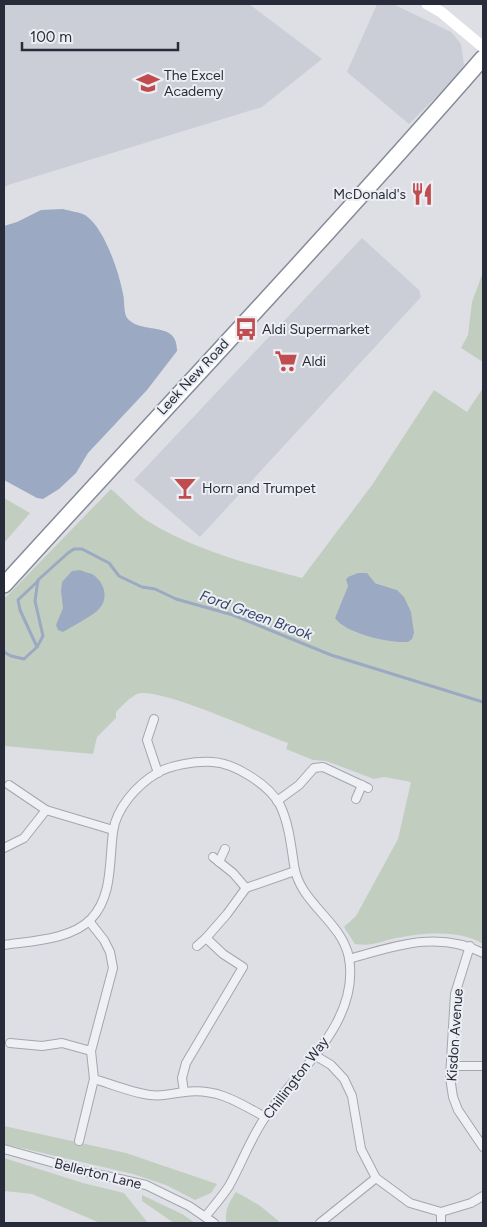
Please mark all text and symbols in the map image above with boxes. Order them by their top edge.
scale bar [22,20,179,52]
text: 100 m [30,28,72,46]
place label: The Excel Academy [164,67,224,100]
school or university icon: The Excel Academy [135,70,161,96]
restaurant icon: McDonald's [409,181,435,207]
place label: McDonald's [333,186,406,203]
bus stop icon: Aldi Supermarket [233,316,259,342]
place label: Aldi Supermarket [262,321,370,338]
street label: Leek New Road [153,335,233,419]
supermarket icon: Aldi [273,348,299,374]
place label: Aldi [302,353,326,370]
bar icon: Horn and Trumpet [172,475,198,501]
place label: Horn and Trumpet [202,480,316,497]
water label: Ford Green Brook [197,586,315,644]
street label: Kisdon Avenue [443,988,467,1082]
street label: Chillington Way [260,1033,333,1122]
street label: Bellerton Lane [53,1155,144,1193]

